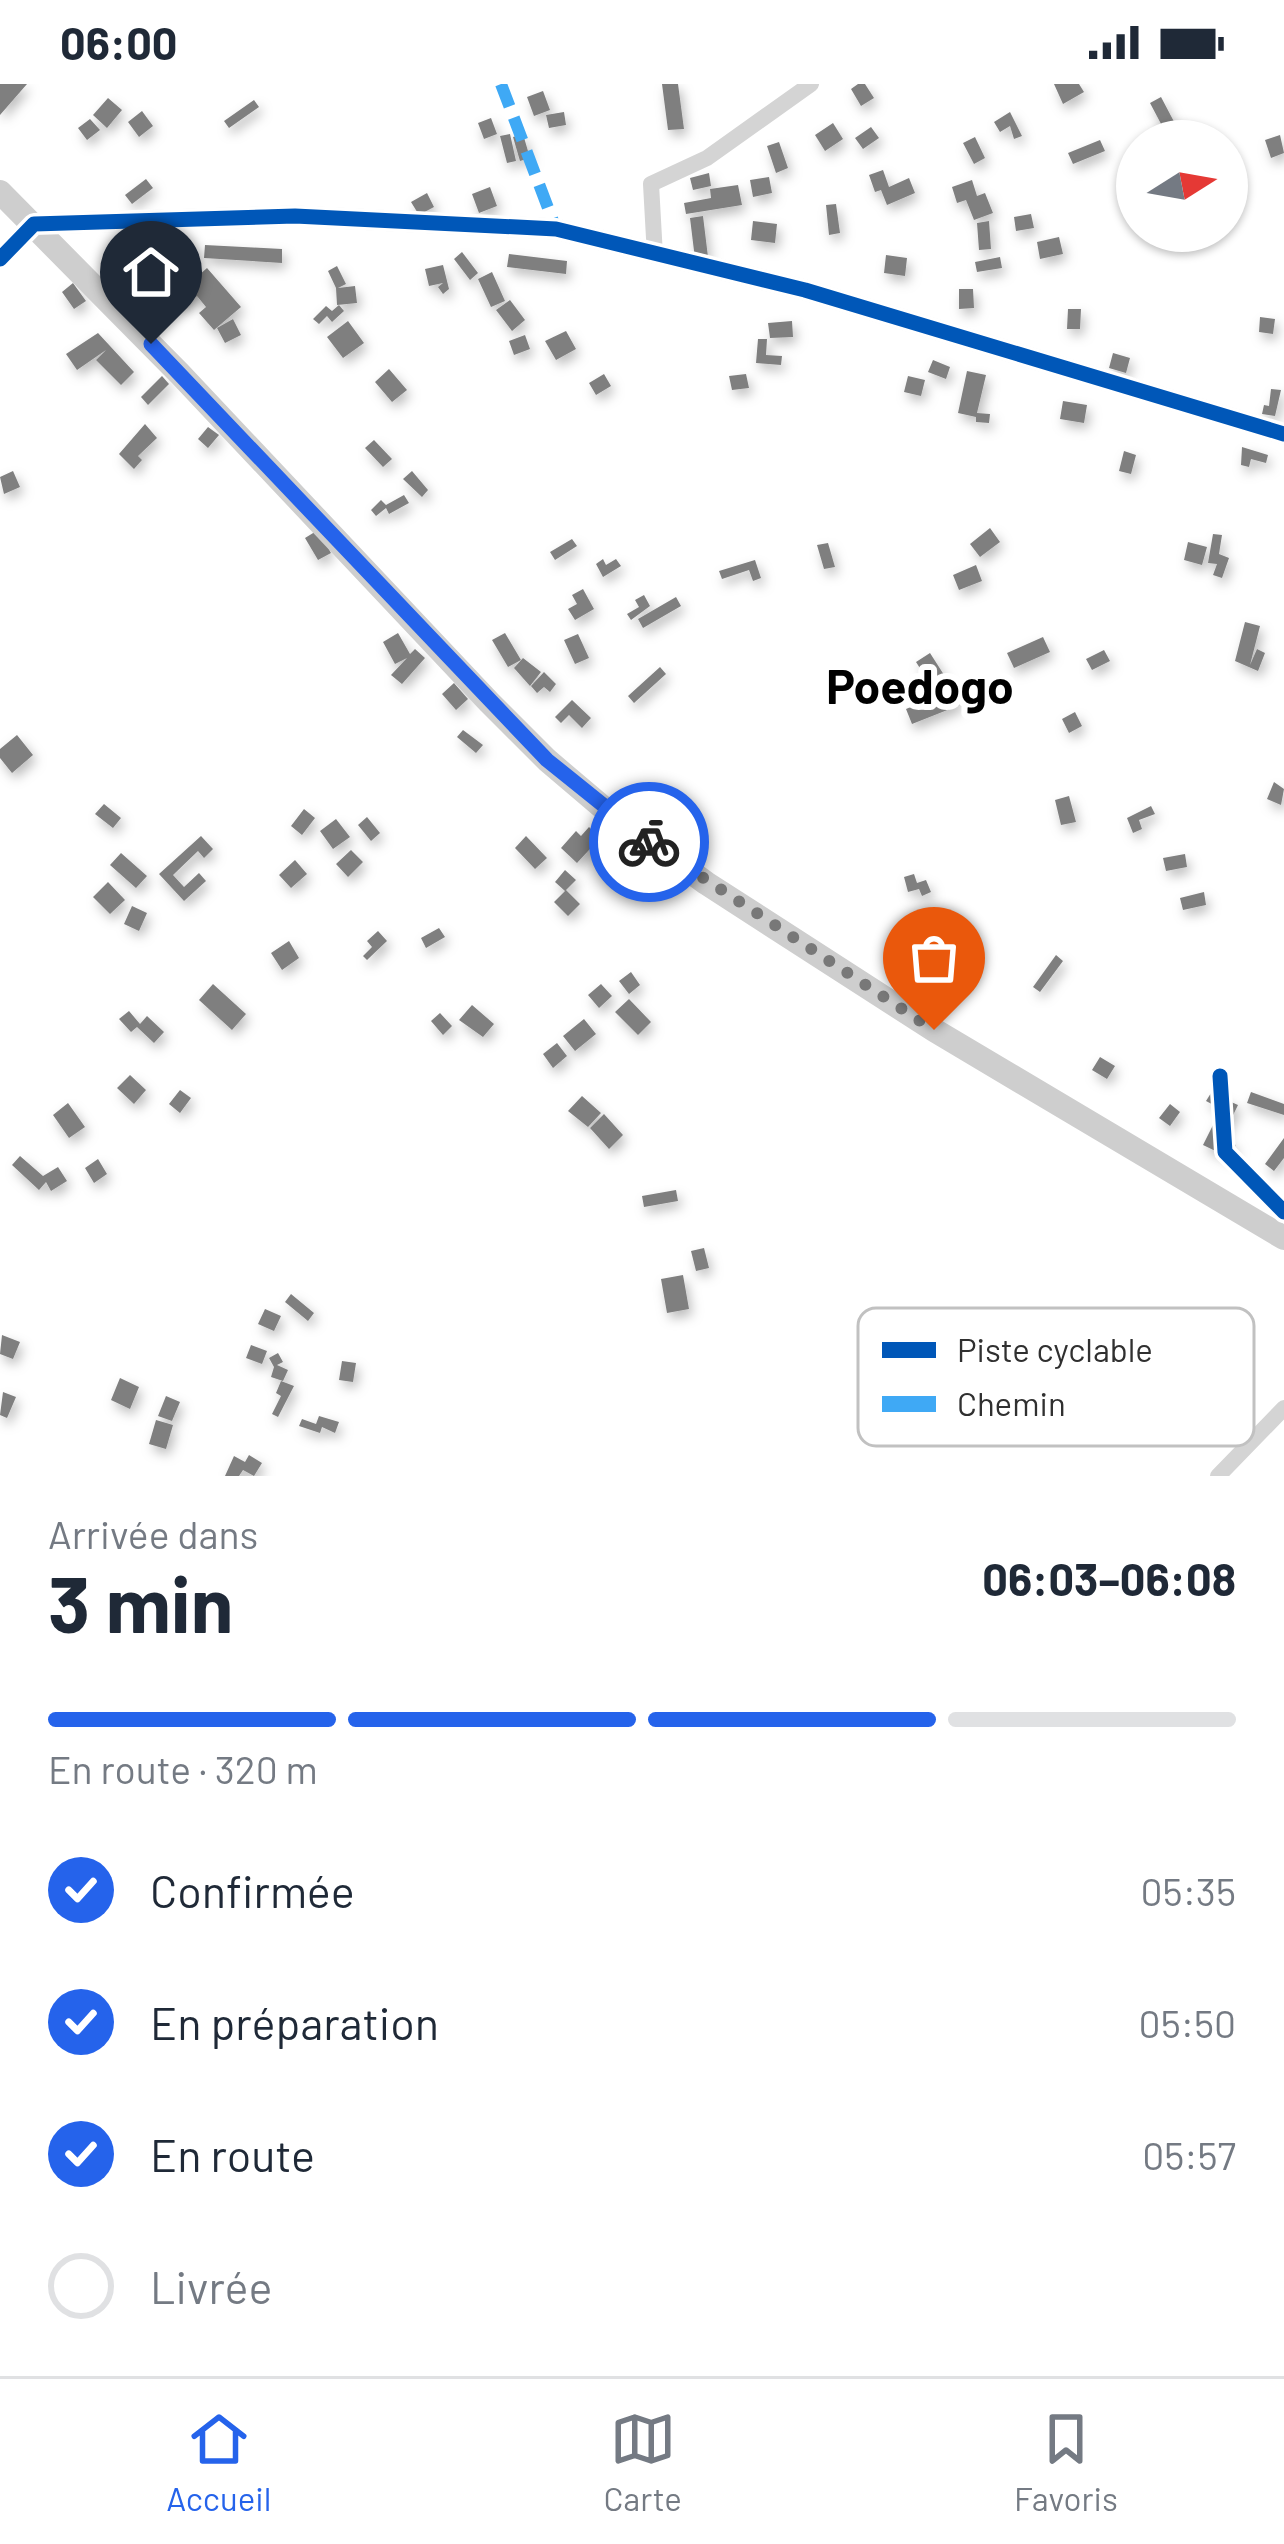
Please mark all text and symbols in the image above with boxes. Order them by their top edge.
text: 06:00 [60,15,178,69]
north arrow [1116,120,1248,252]
map controls [1116,120,1248,252]
pin [100,221,202,344]
icon: home [118,239,184,305]
district label: Poedogo [826,656,1014,714]
courier [589,782,709,902]
icon: bike [616,809,682,875]
pin [883,907,985,1030]
icon: bag [901,925,967,991]
legend [858,1308,1254,1446]
text: Piste cyclable [957,1329,1153,1369]
text: Chemin [957,1383,1066,1423]
text: Arrivée dans [48,1510,258,1557]
text: 06:03–06:08 [982,1551,1236,1605]
text: 3 min [48,1555,233,1649]
text: En route · 320 m [48,1745,318,1792]
icon: check [48,1857,114,1923]
text: Confirmée [150,1863,355,1917]
text: 05:35 [1141,1867,1236,1914]
icon: check [48,1989,114,2055]
text: En préparation [150,1995,439,2049]
text: 05:50 [1139,1999,1236,2046]
icon: check [48,2121,114,2187]
text: En route [150,2127,315,2181]
text: 05:57 [1142,2131,1236,2178]
text: Livrée [150,2259,273,2313]
tab: Accueil [166,2406,271,2518]
tab: Carte [604,2406,682,2518]
tab: Favoris [1014,2406,1118,2518]

